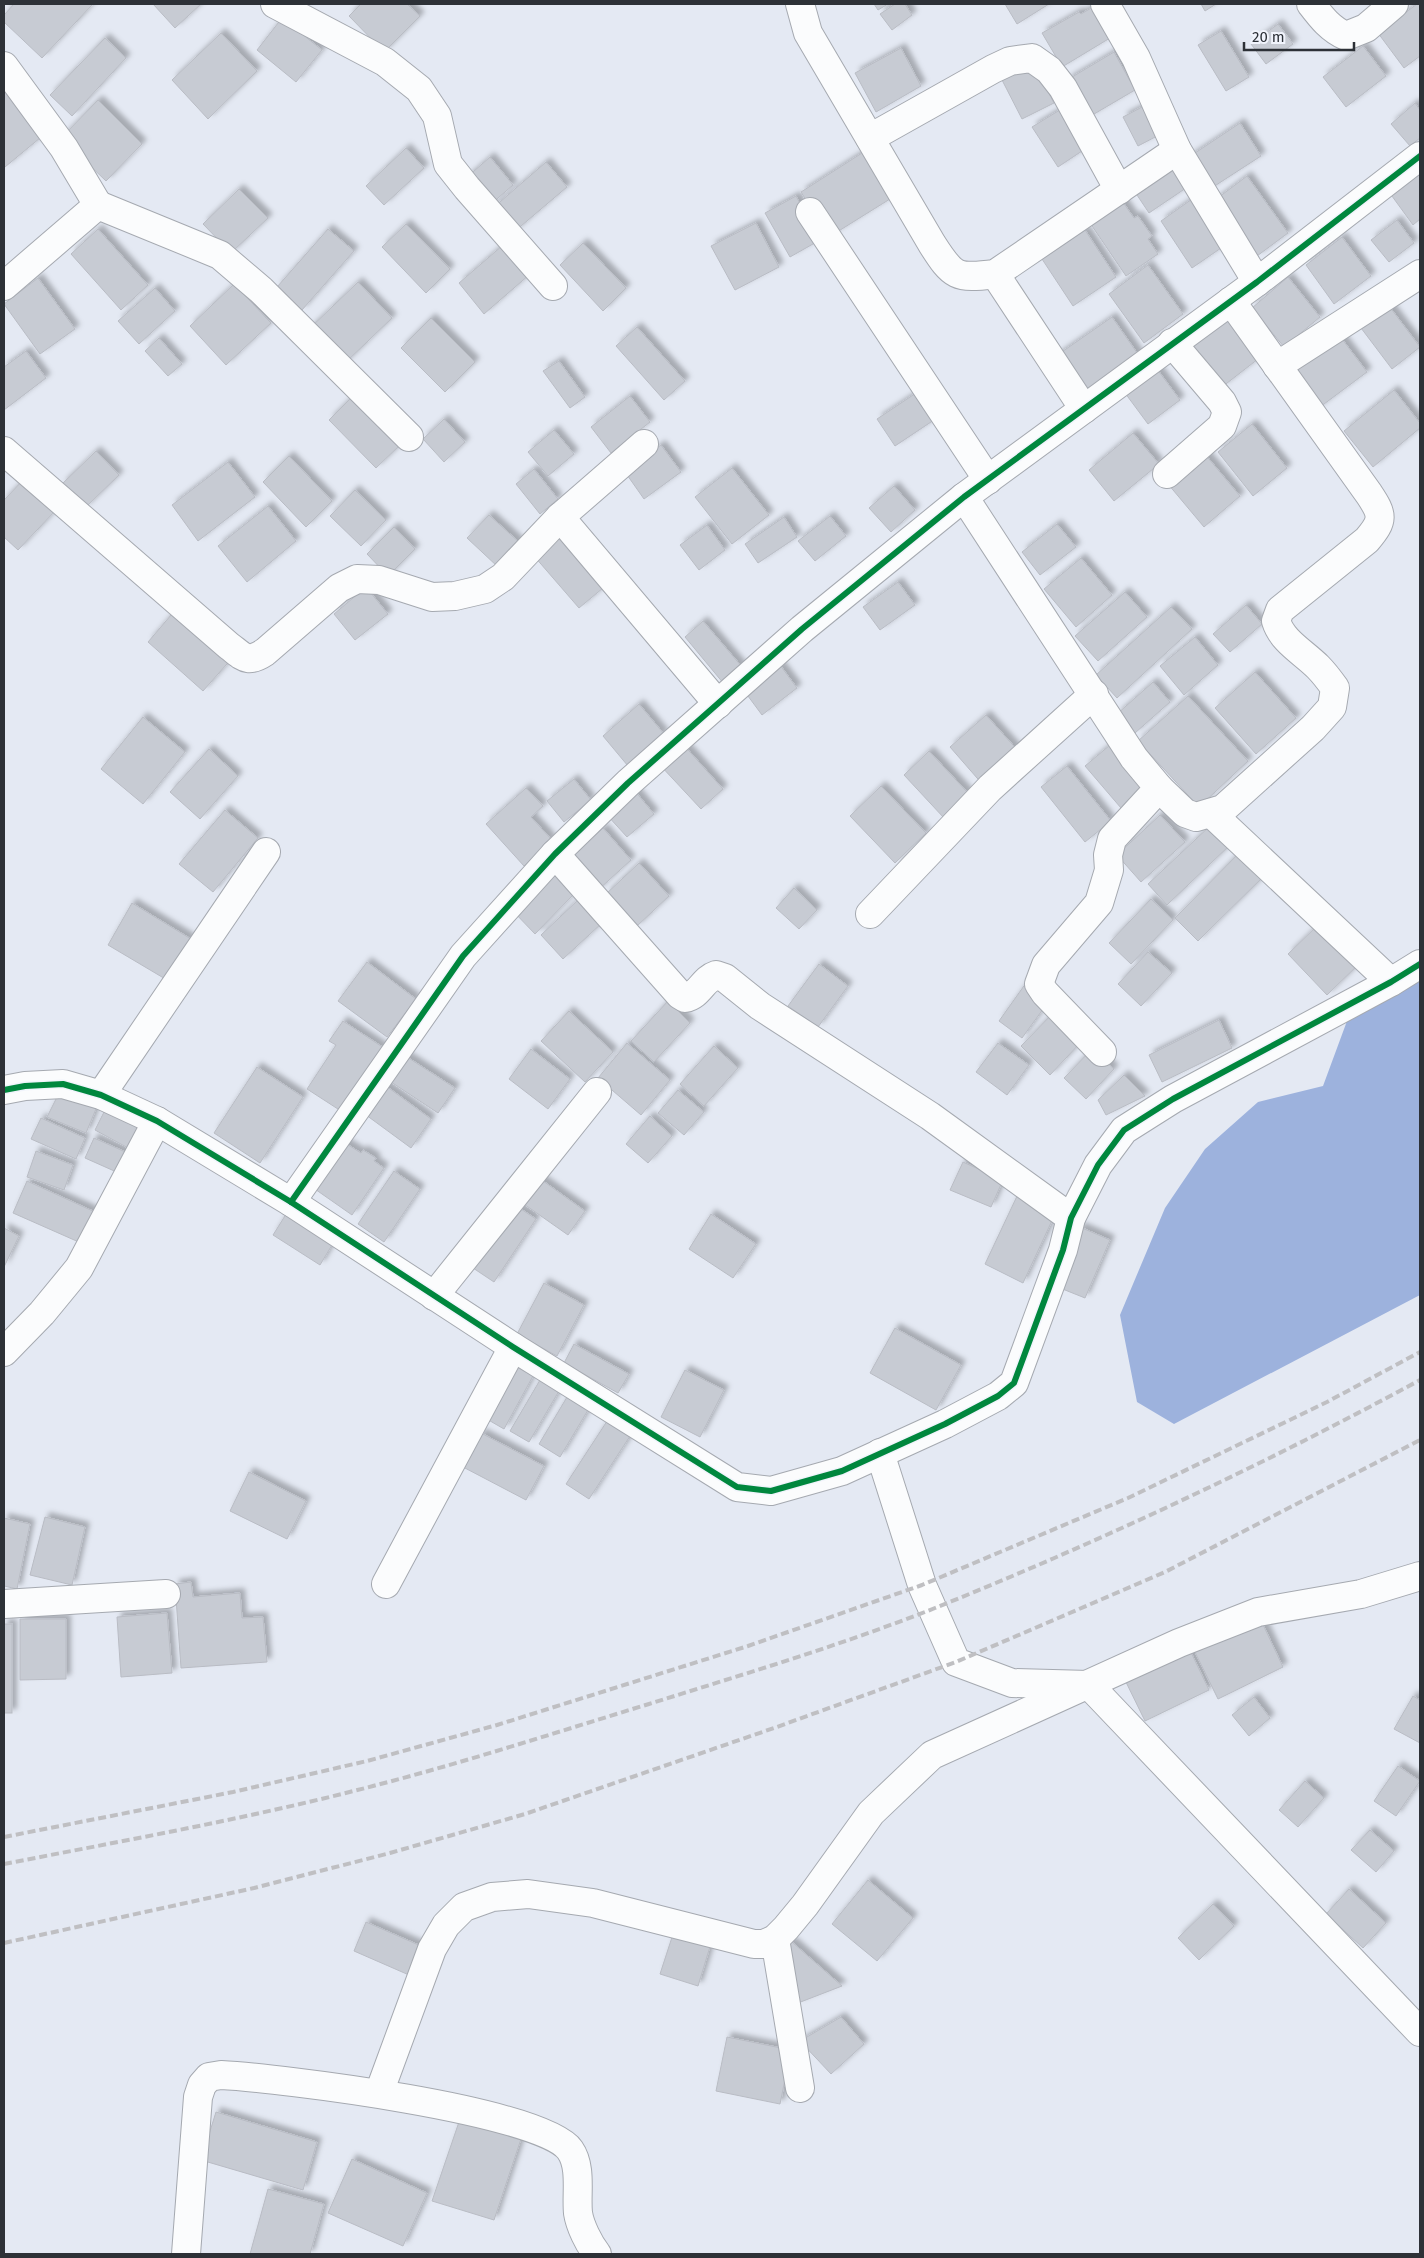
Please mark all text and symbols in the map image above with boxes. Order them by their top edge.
scale bar [1244,20,1354,52]
text: 20 m [1252,28,1285,46]

